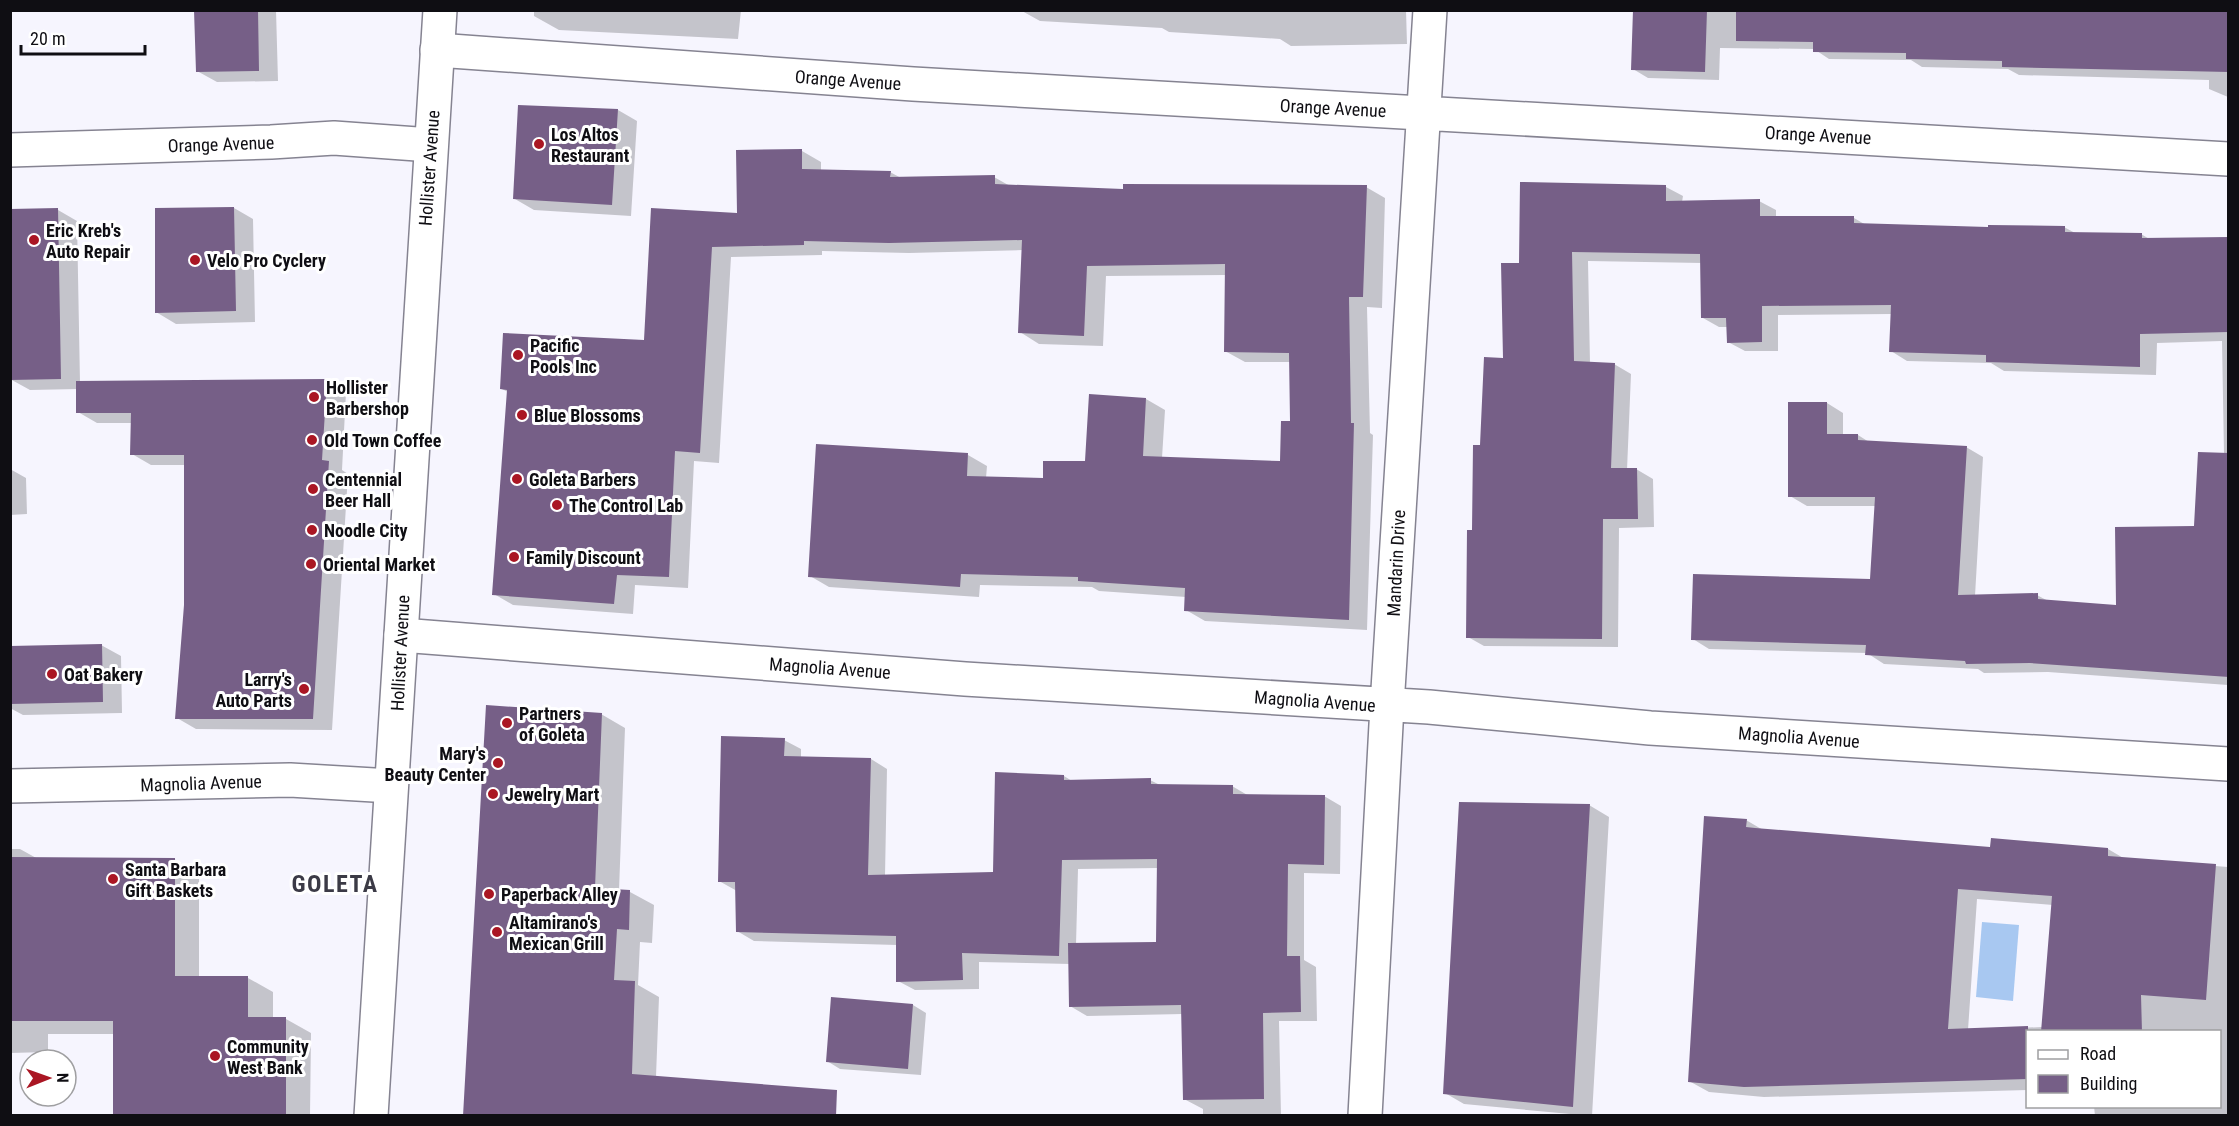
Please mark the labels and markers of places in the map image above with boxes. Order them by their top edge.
place label: Los Altos Restaurant [551,124,630,166]
marker: Los Altos Restaurant [532,137,546,151]
place label: Eric Kreb's Auto Repair [46,220,130,262]
marker: Eric Kreb's Auto Repair [27,233,41,247]
place label: Velo Pro Cyclery [207,250,326,271]
marker: Velo Pro Cyclery [188,253,202,267]
place label: Pacific Pools Inc [530,335,597,377]
marker: Pacific Pools Inc [511,348,525,362]
place label: Hollister Barbershop [326,377,409,419]
marker: Hollister Barbershop [307,390,321,404]
place label: Blue Blossoms [534,405,641,426]
marker: Blue Blossoms [515,408,529,422]
place label: Old Town Coffee [324,430,442,451]
marker: Old Town Coffee [305,433,319,447]
place label: Centennial Beer Hall [325,469,402,511]
place label: Goleta Barbers [529,469,636,490]
marker: Goleta Barbers [510,472,524,486]
marker: Centennial Beer Hall [306,482,320,496]
place label: The Control Lab [569,495,683,516]
marker: The Control Lab [550,498,564,512]
place label: Noodle City [324,520,407,541]
marker: Noodle City [305,523,319,537]
place label: Family Discount [526,547,641,568]
marker: Family Discount [507,550,521,564]
place label: Oriental Market [323,554,436,575]
marker: Oriental Market [304,557,318,571]
place label: Oat Bakery [64,664,143,685]
marker: Oat Bakery [45,667,59,681]
place label: Larry's Auto Parts [215,669,292,711]
marker: Larry's Auto Parts [297,682,311,696]
place label: Partners of Goleta [519,703,585,745]
marker: Partners of Goleta [500,716,514,730]
place label: Mary's Beauty Center [384,743,486,785]
marker: Mary's Beauty Center [491,756,505,770]
place label: Jewelry Mart [505,784,600,805]
marker: Jewelry Mart [486,787,500,801]
place label: Santa Barbara Gift Baskets [125,859,226,901]
marker: Santa Barbara Gift Baskets [106,872,120,886]
place label: Paperback Alley [501,884,618,905]
marker: Paperback Alley [482,887,496,901]
place label: Altamirano's Mexican Grill [509,912,604,954]
marker: Altamirano's Mexican Grill [490,925,504,939]
place label: Community West Bank [227,1036,309,1078]
marker: Community West Bank [208,1049,222,1063]

